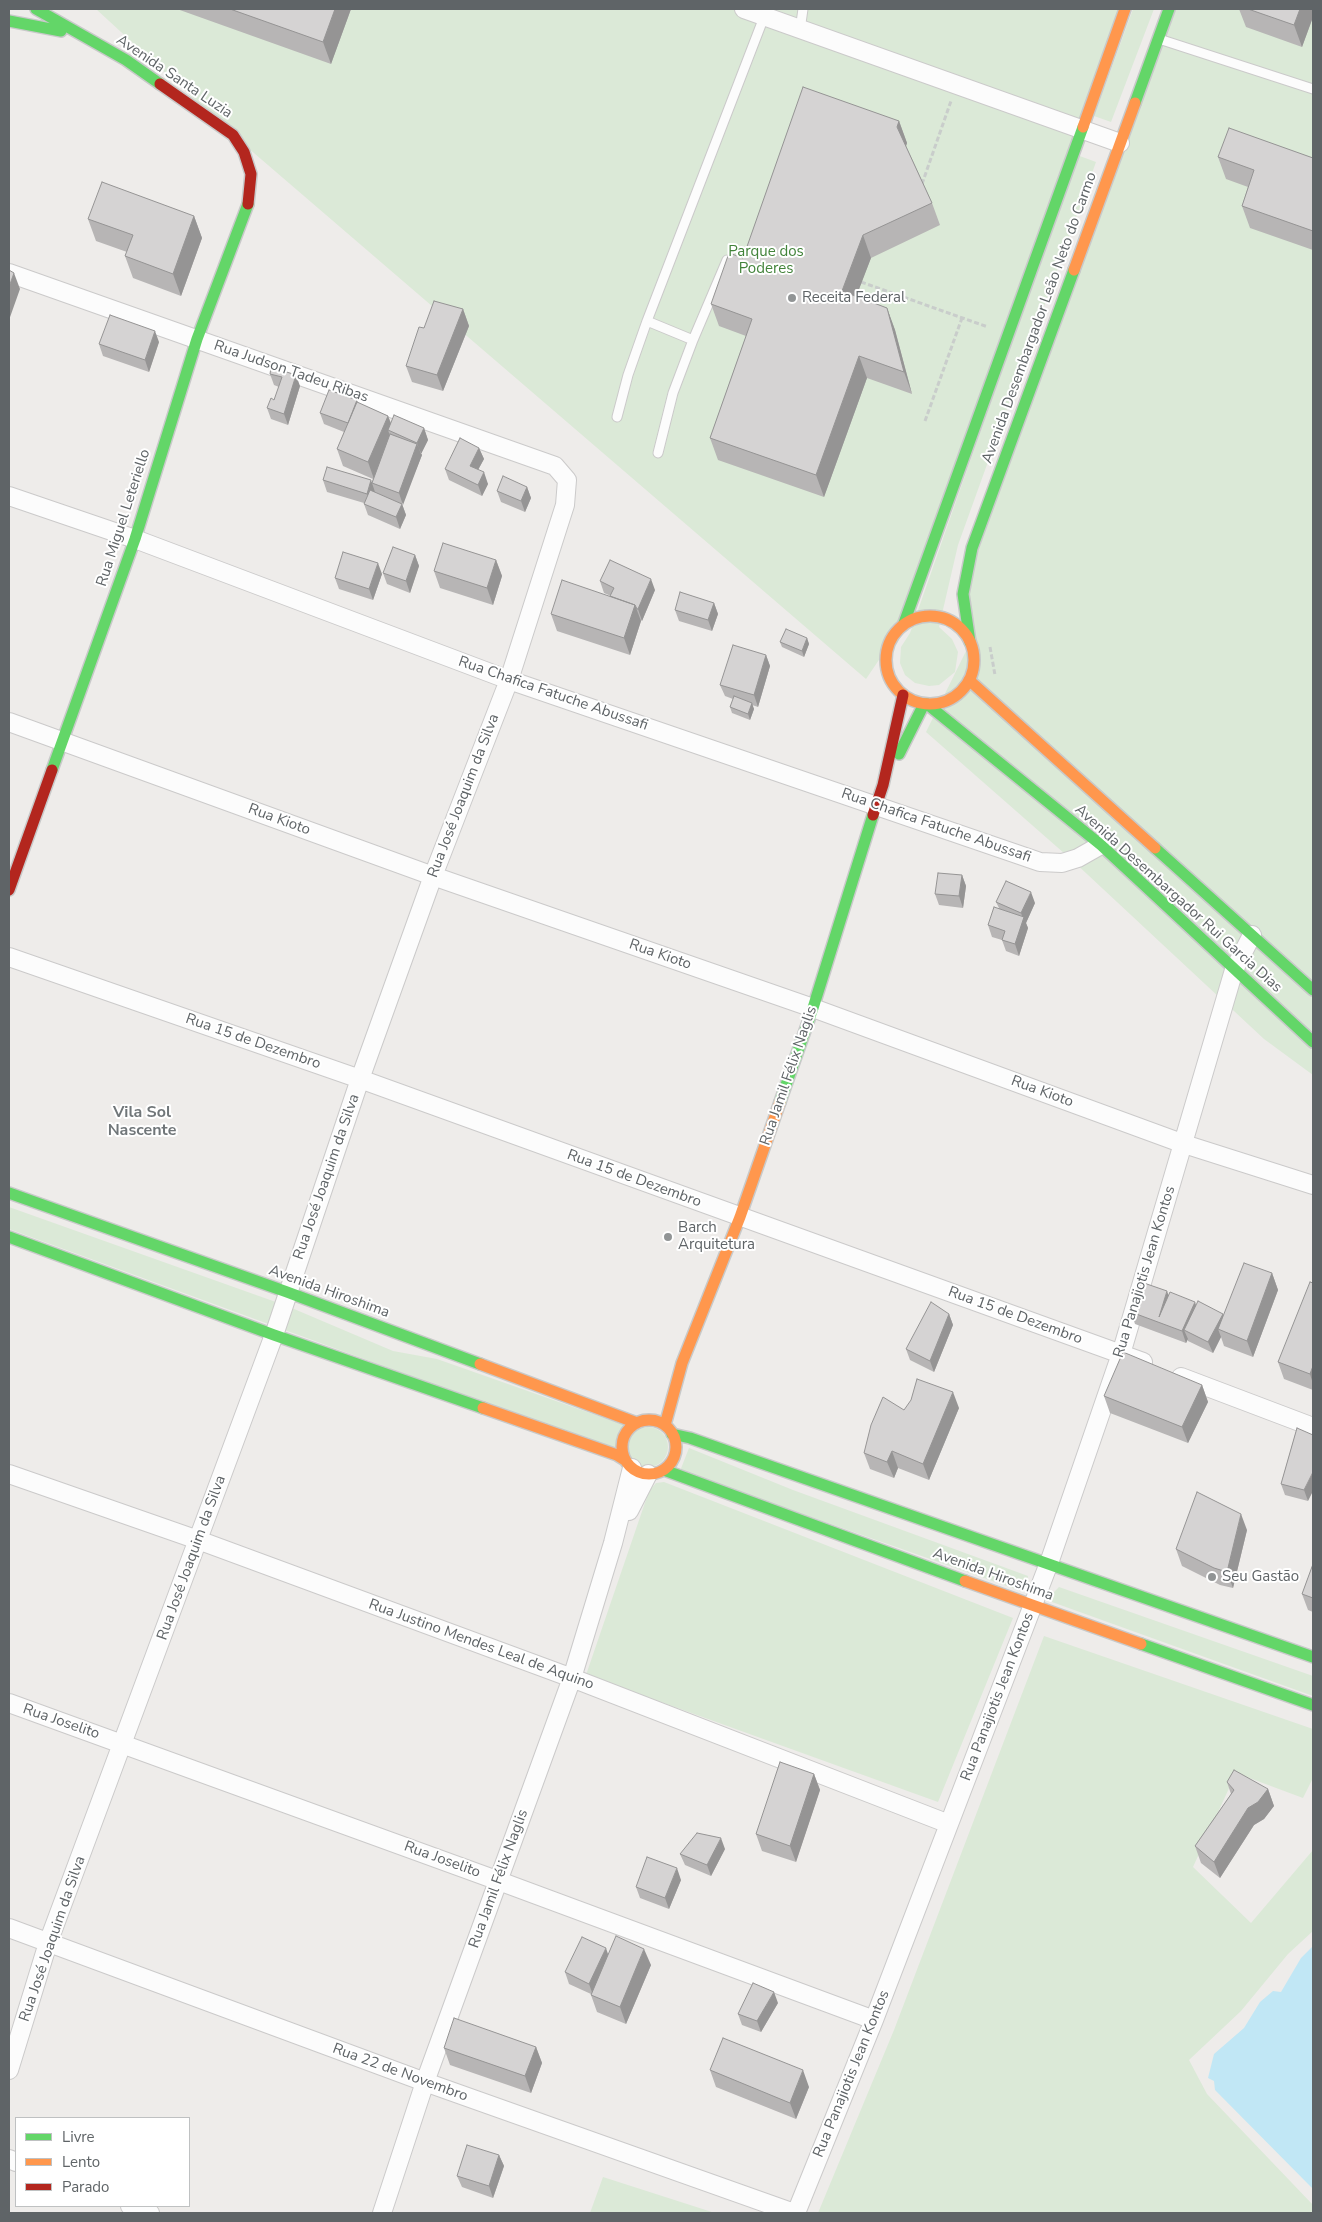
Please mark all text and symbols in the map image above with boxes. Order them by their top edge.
street label: Avenida Santa Luzia [113,31,235,123]
street label: Avenida Desembargador Leão Neto do Carmo [979,170,1101,466]
park label: Parque dos Poderes [728,243,804,278]
place label: Receita Federal [802,289,905,307]
marker: Receita Federal [786,292,798,304]
street label: Rua Judson Tadeu Ribas [211,337,371,407]
street label: Rua Miguel Leteriello [93,447,155,589]
street label: Rua Chafica Fatuche Abussafi [456,653,650,735]
street label: Rua José Joaquim da Silva [424,712,504,880]
street label: Rua Chafica Fatuche Abussafi [839,785,1033,867]
street label: Rua Kioto [245,800,313,840]
street label: Avenida Desembargador Rui Garcia Dias [1071,801,1285,997]
street label: Rua Kioto [626,936,694,974]
street label: Rua Jamil Félix Naglis [757,1004,821,1148]
street label: Rua 15 de Dezembro [183,1010,323,1074]
street label: Rua Kioto [1008,1072,1076,1112]
street label: Rua José Joaquim da Silva [290,1092,364,1262]
district label: Vila Sol Nascente [108,1103,176,1141]
street label: Rua 15 de Dezembro [564,1146,704,1212]
street label: Rua Panajiotis Jean Kontos [1110,1184,1180,1360]
place label: Barch Arquitetura [678,1219,755,1254]
marker: Barch Arquitetura [662,1231,674,1243]
street label: Avenida Hiroshima [266,1262,392,1322]
street label: Rua 15 de Dezembro [945,1283,1085,1349]
street label: Rua José Joaquim da Silva [154,1473,230,1643]
street label: Avenida Hiroshima [930,1545,1056,1605]
place label: Seu Gastão [1222,1568,1299,1586]
marker: Seu Gastão [1206,1571,1218,1583]
street label: Rua Justino Mendes Leal de Aquino [366,1596,596,1694]
street label: Rua Panajiotis Jean Kontos [958,1610,1038,1784]
street label: Rua Joselito [20,1700,102,1744]
street label: Rua Jamil Félix Naglis [466,1807,532,1951]
street label: Rua Joselito [401,1838,483,1882]
street label: Rua José Joaquim da Silva [16,1854,90,2024]
street label: Rua Panajiotis Jean Kontos [810,1988,894,2160]
street label: Rua 22 de Novembro [330,2040,470,2106]
legend [15,2117,190,2207]
text: Livre [62,2127,95,2147]
text: Lento [62,2152,100,2172]
text: Parado [62,2177,109,2197]

